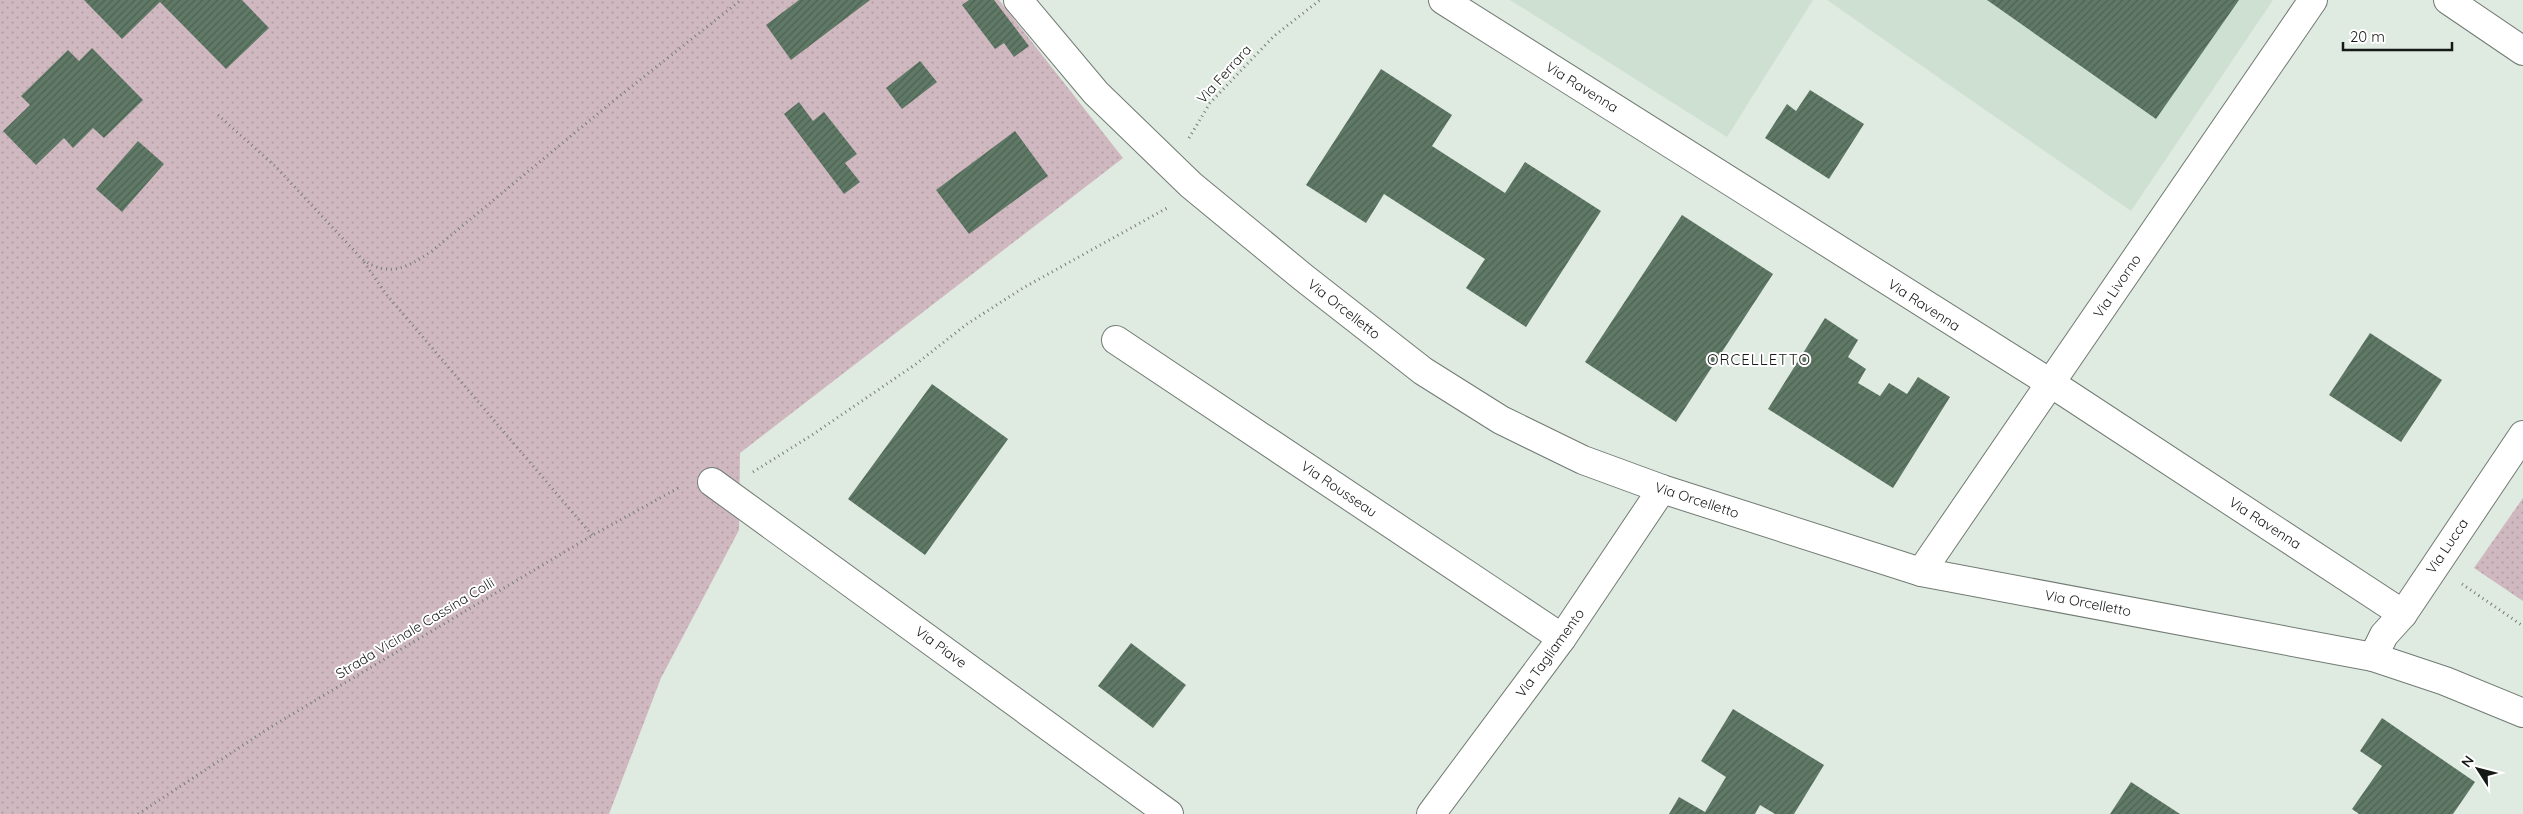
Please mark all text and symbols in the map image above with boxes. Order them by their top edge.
scale bar [2343,20,2452,52]
text: 20 m [2350,27,2385,46]
street label: Via Ferrara [1193,41,1255,107]
street label: Via Ravenna [1542,58,1622,116]
street label: Via Livorno [2089,251,2145,321]
street label: Via Orcelletto [1304,275,1384,343]
street label: Via Ravenna [1885,275,1963,335]
district label: ORCELLETTO [1707,350,1811,369]
street label: Via Rousseau [1298,457,1380,521]
street label: Via Orcelletto [1653,478,1741,522]
street label: Via Ravenna [2226,493,2304,553]
street label: Via Lucca [2422,515,2472,577]
street label: Strada Vicinale Cassina Colli [332,573,498,683]
street label: Via Orcelletto [2043,586,2133,620]
street label: Via Tagliamento [1512,605,1588,701]
street label: Via Piave [912,622,970,672]
north arrow [2453,744,2503,794]
text: N [2457,752,2478,771]

